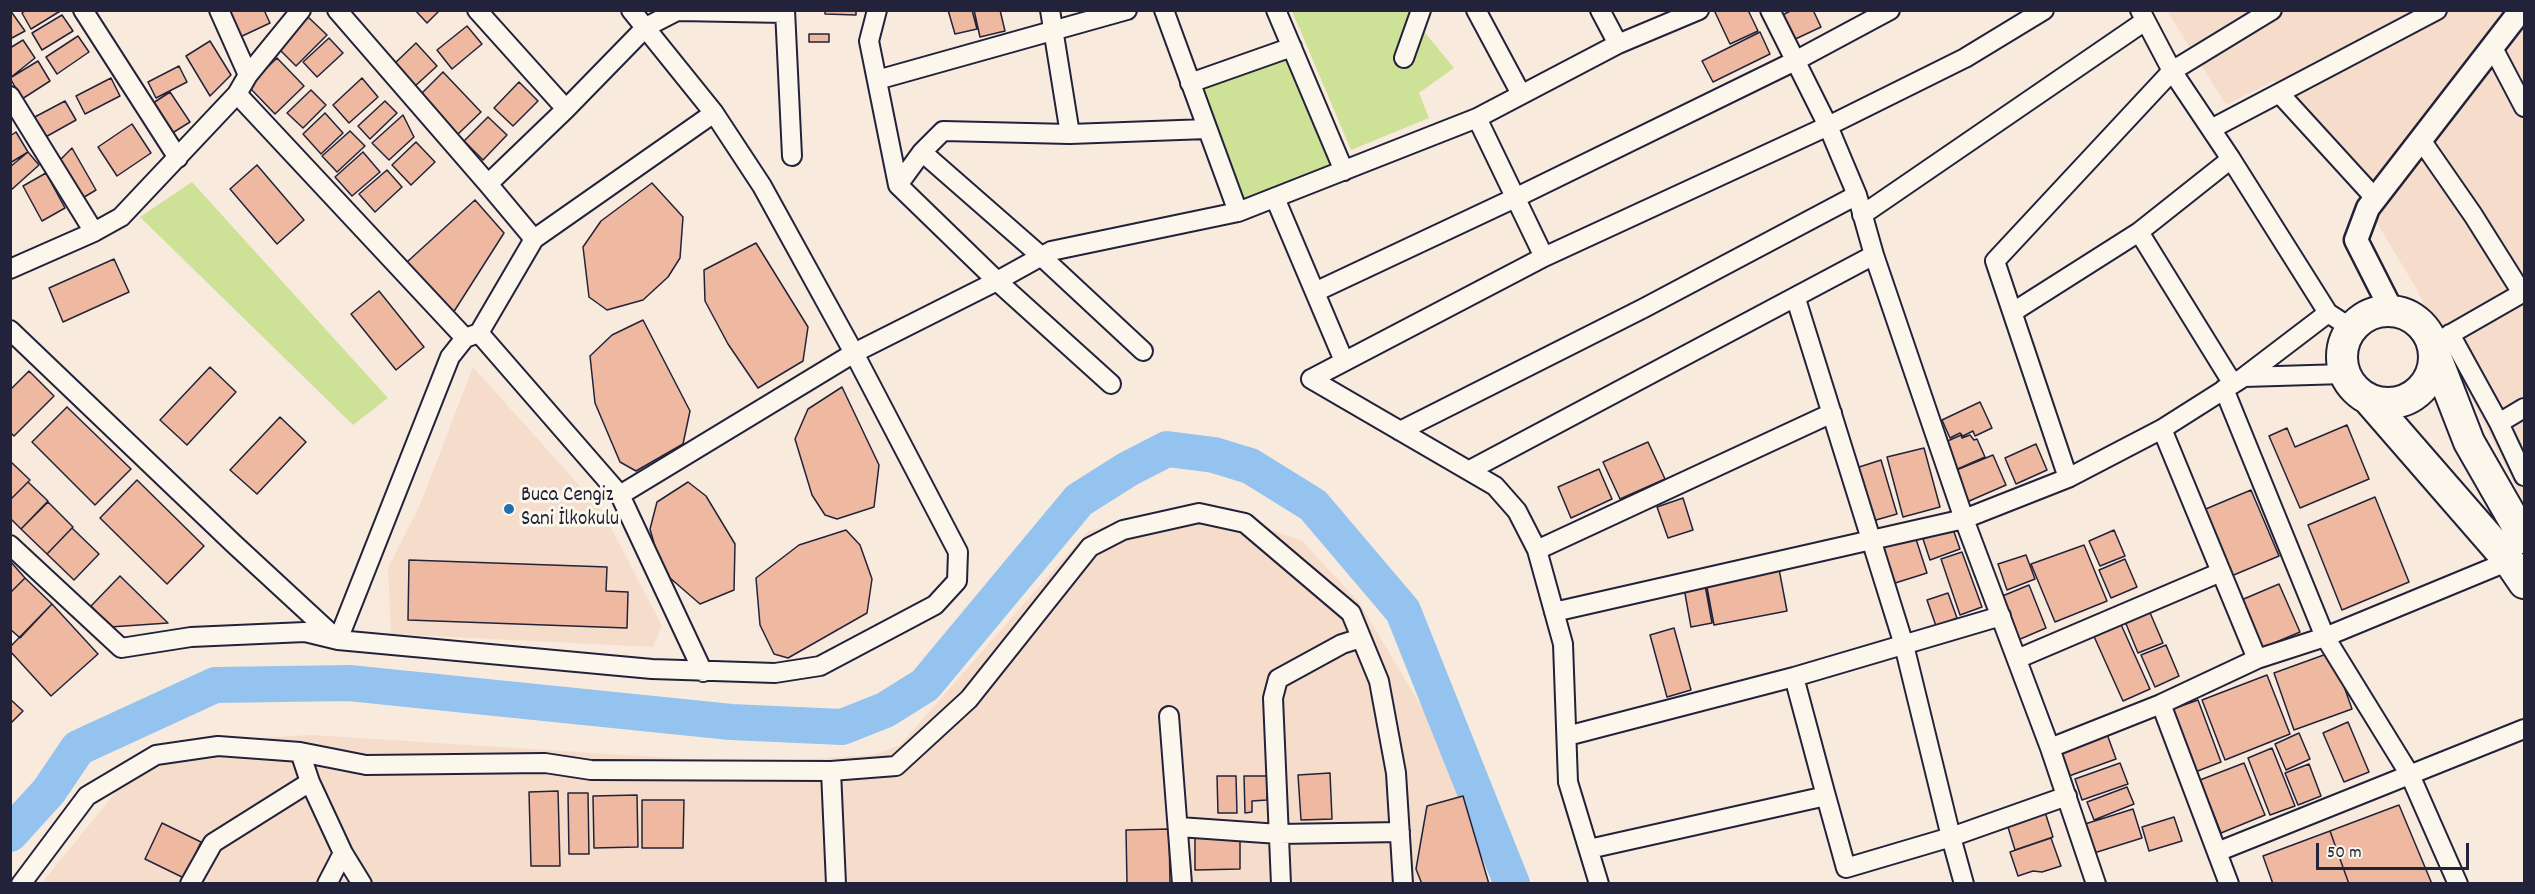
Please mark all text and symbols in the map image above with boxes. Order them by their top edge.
place label: Buca Cengiz Sani İlkokulu [521,484,619,534]
marker: Buca Cengiz Sani İlkokulu [502,502,516,516]
scale bar [2319,831,2472,869]
text: 50 m [2327,841,2362,866]

